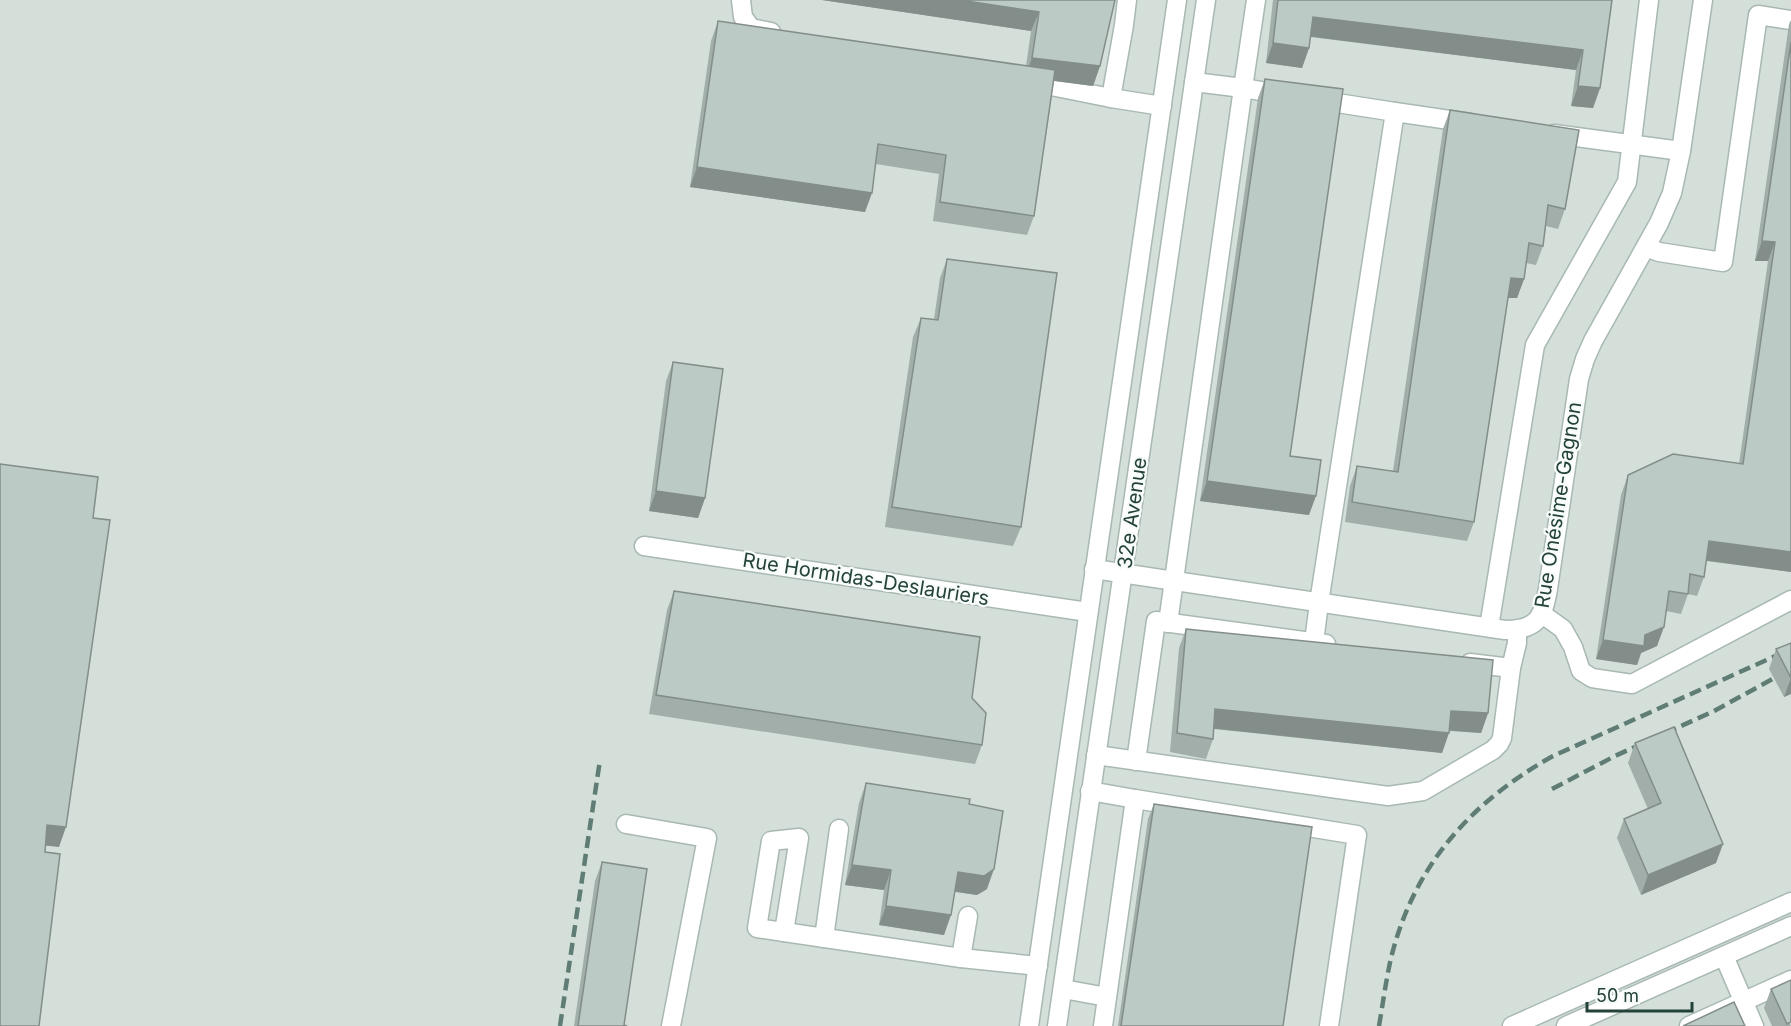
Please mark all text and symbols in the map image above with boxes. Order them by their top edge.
street label: Rue Onésime-Gagnon [1530,400,1586,610]
street label: 32e Avenue [1112,456,1152,570]
street label: Rue Hormidas-Deslauriers [741,548,991,610]
scale bar [1587,975,1692,1013]
text: 50 m [1596,985,1639,1006]

